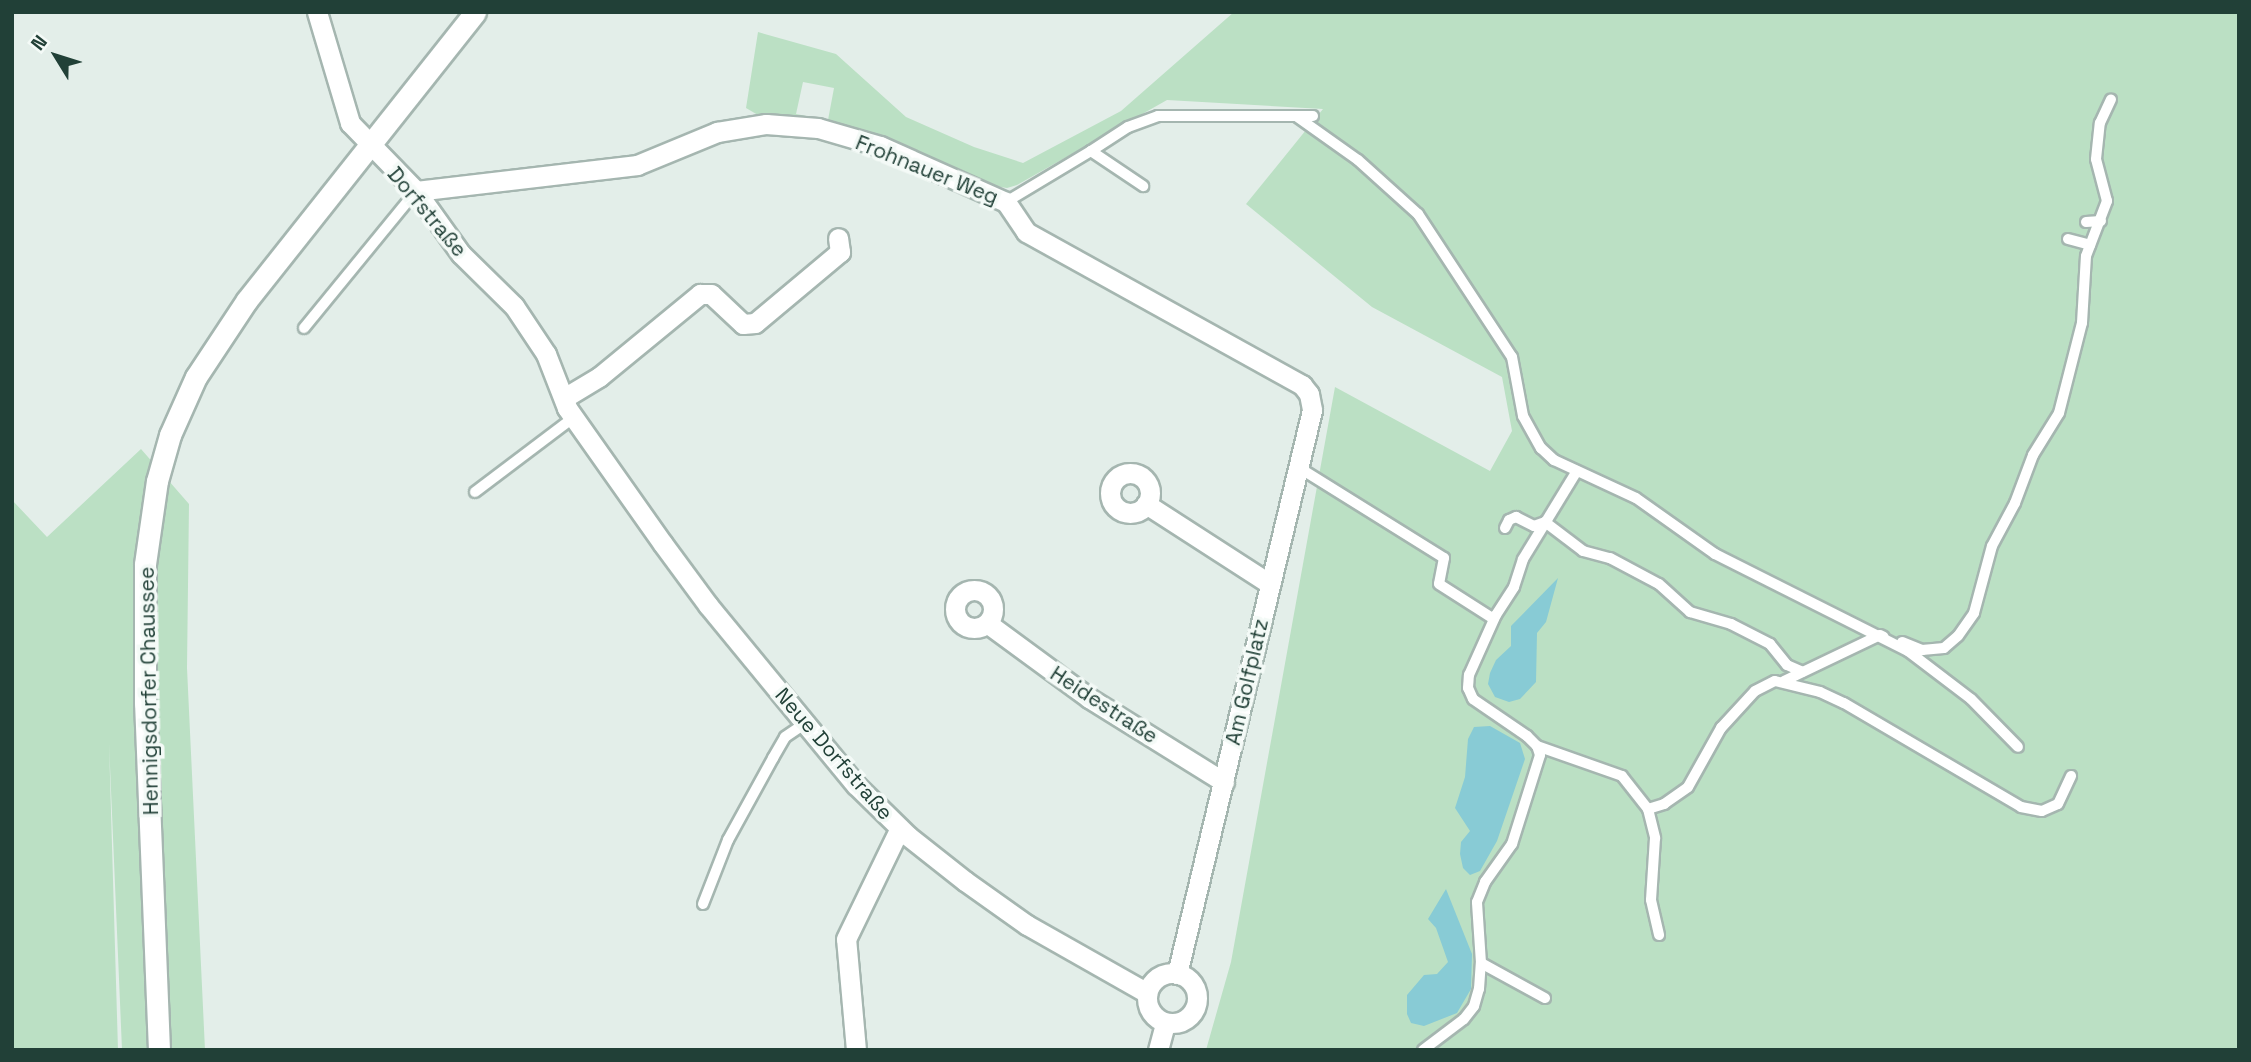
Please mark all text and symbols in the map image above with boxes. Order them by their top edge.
north arrow [21,21,91,91]
text: N [25,30,53,55]
street label: Frohnauer Weg [852,130,1002,210]
street label: Dorfstraße [382,162,472,262]
street label: Hennigsdorfer Chaussee [134,566,164,816]
street label: Am Golfplatz [1220,616,1274,748]
street label: Heidestraße [1046,661,1162,749]
street label: Neue Dorfstraße [770,683,898,825]

